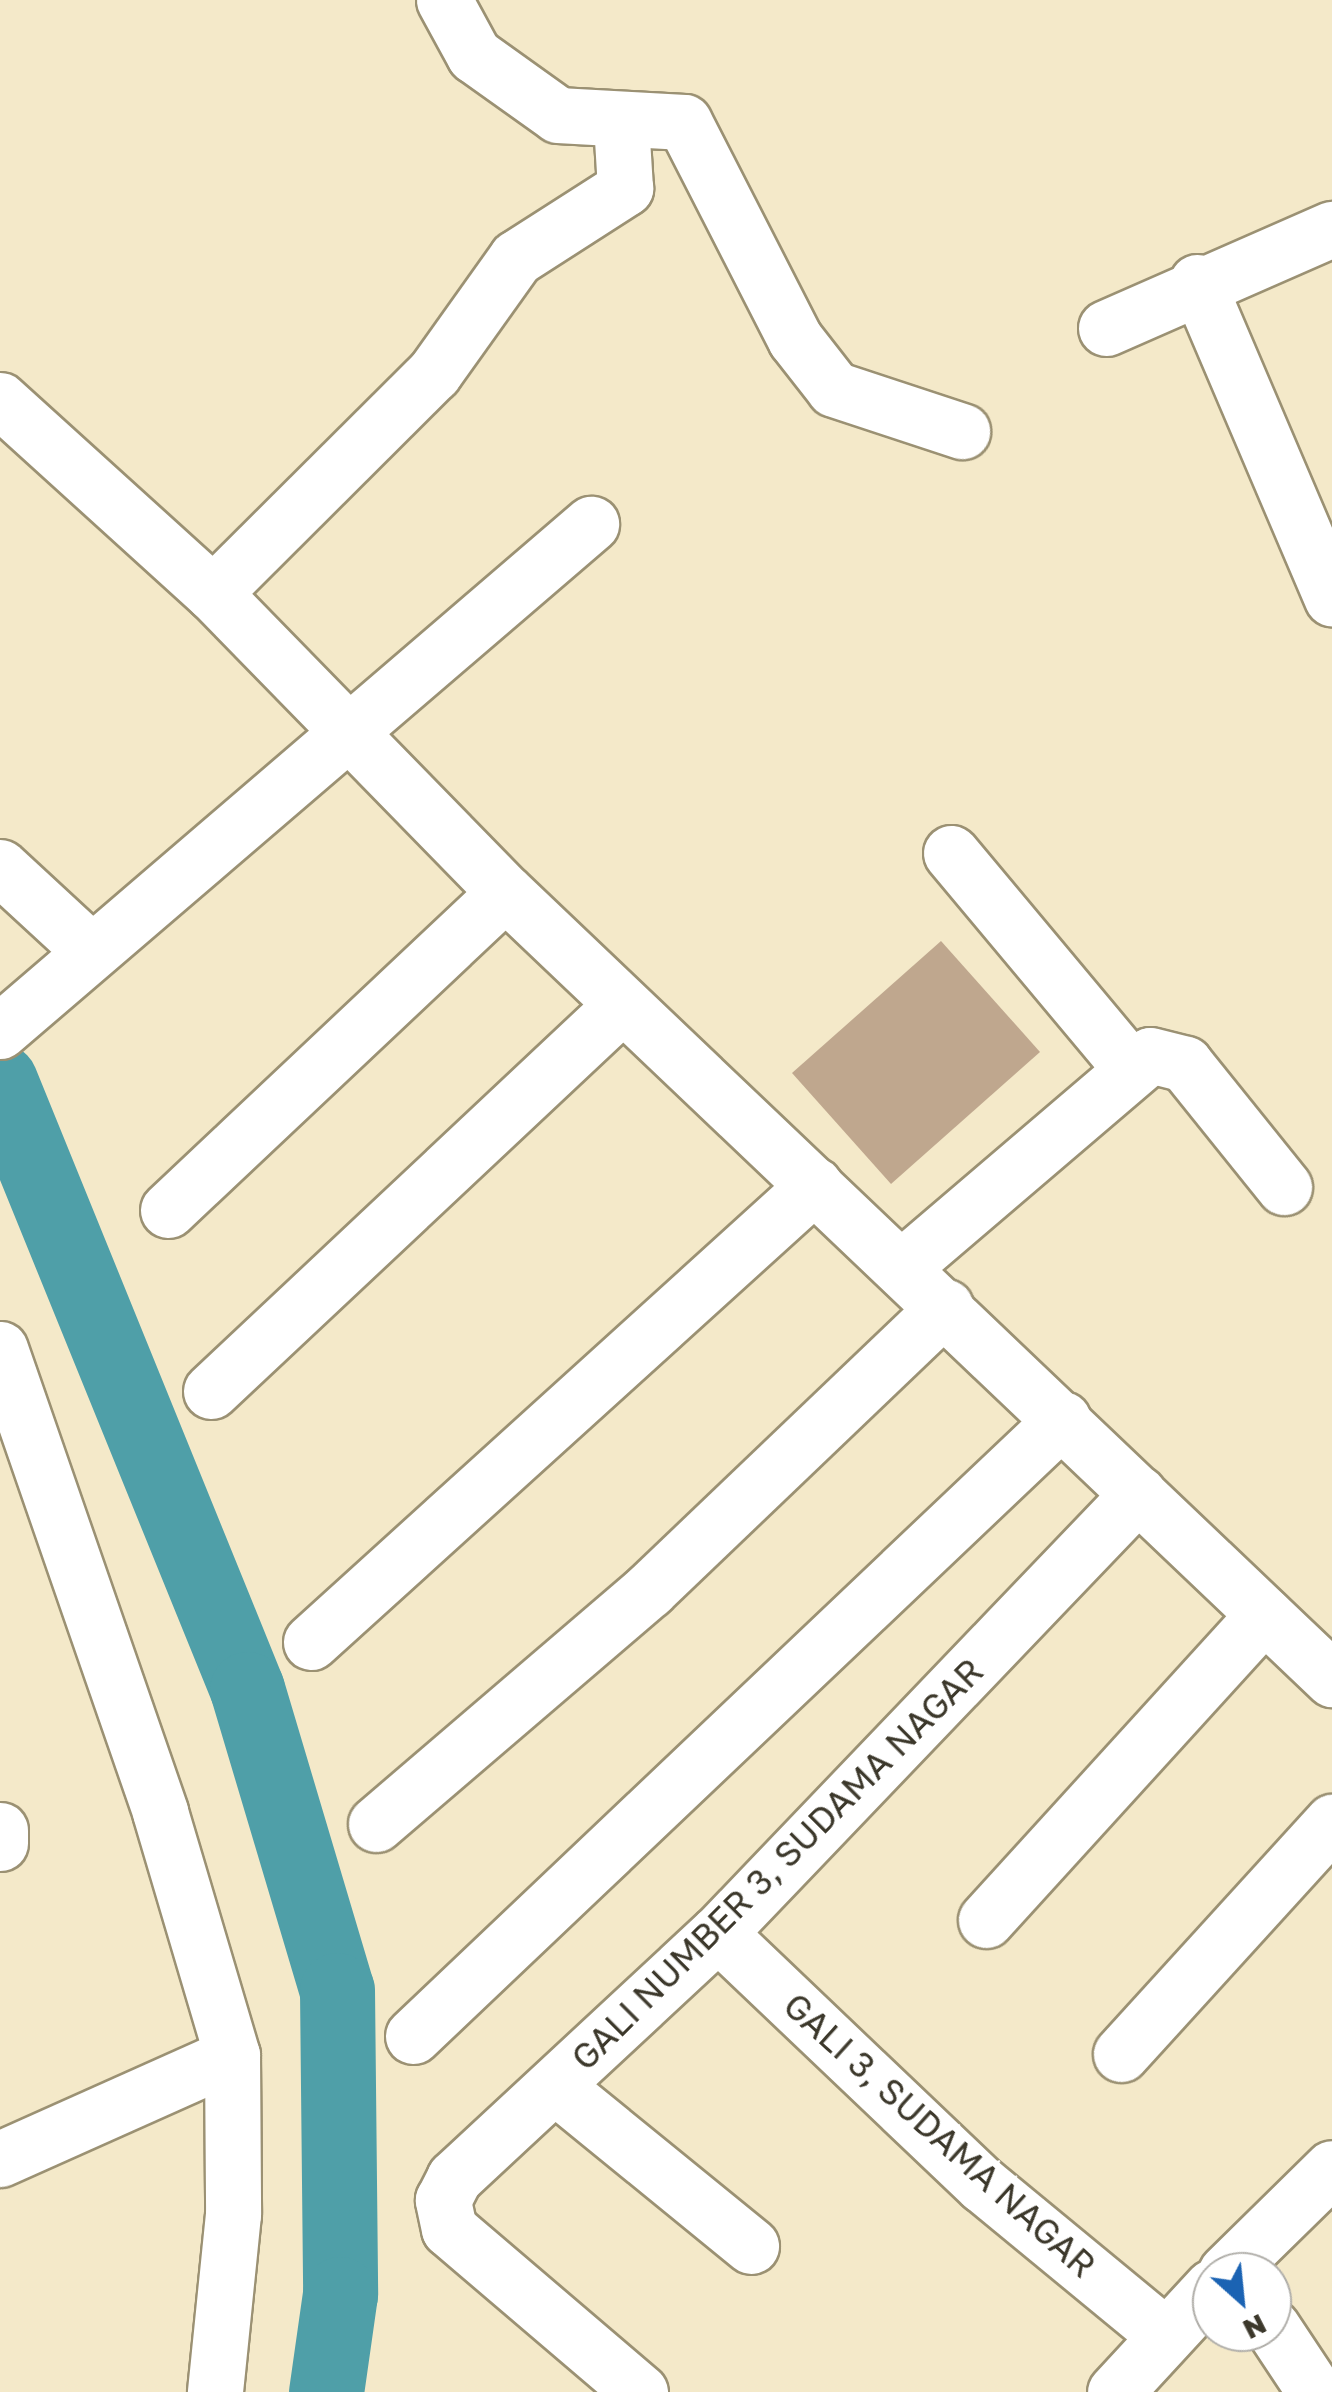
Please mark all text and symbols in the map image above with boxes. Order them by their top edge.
street label: GALI NUMBER 3, SUDAMA NAGAR [563,1650,991,2078]
street label: GALI 3, SUDAMA NAGAR [775,1984,1105,2286]
north arrow [1192,2252,1292,2352]
text: N [1238,2308,1272,2347]

